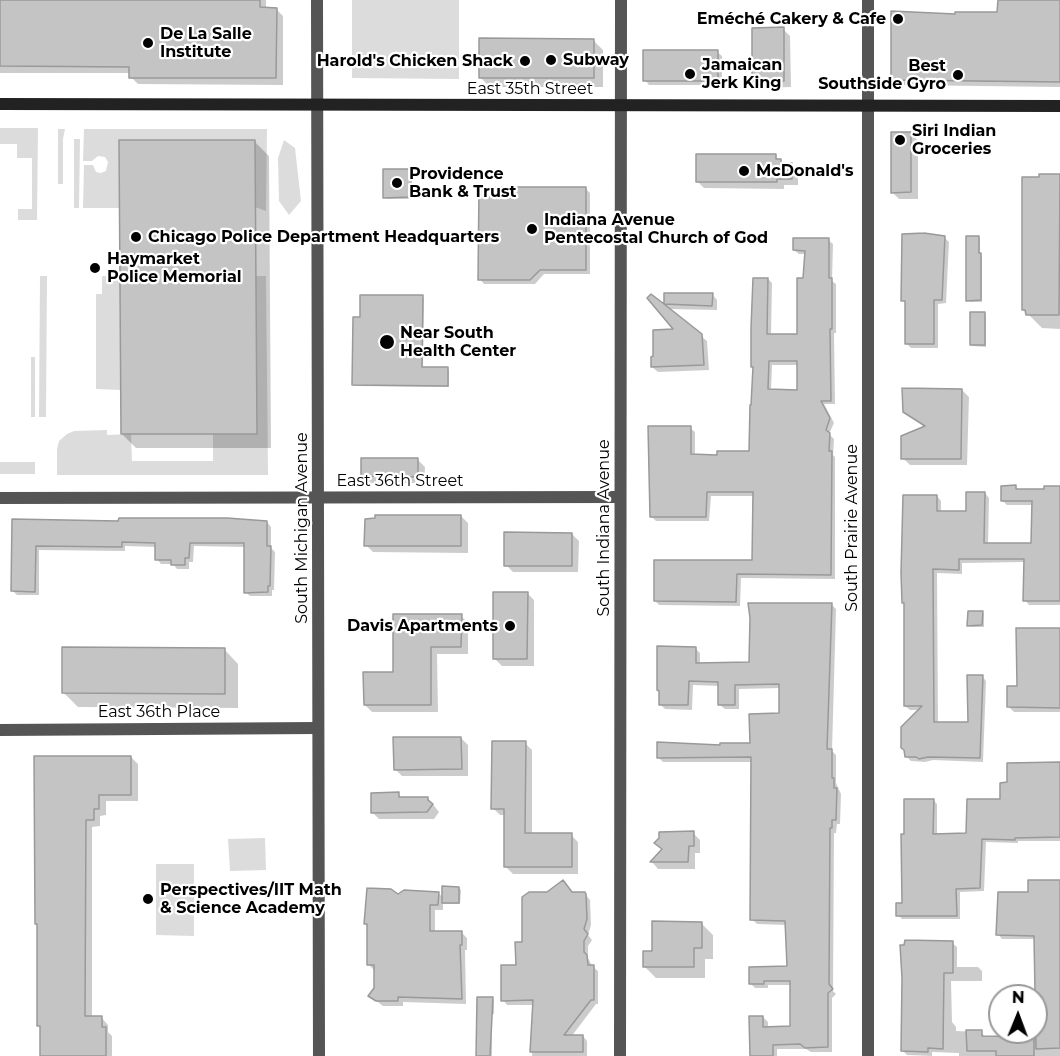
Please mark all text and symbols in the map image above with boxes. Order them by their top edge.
place label: Eméché Cakery & Cafe [697,9,886,29]
marker: Eméché Cakery & Cafe [891,12,905,26]
place label: De La Salle Institute [160,24,252,62]
marker: De La Salle Institute [141,36,155,50]
place label: Subway [563,50,629,70]
place label: Harold's Chicken Shack [317,51,513,71]
marker: Subway [544,53,558,67]
marker: Harold's Chicken Shack [518,54,532,68]
place label: Jamaican Jerk King [702,55,782,93]
place label: Best Southside Gyro [818,56,946,94]
marker: Jamaican Jerk King [683,67,697,81]
marker: Best Southside Gyro [951,68,965,82]
street label: East 35th Street [467,79,593,99]
place label: Siri Indian Groceries [912,121,996,159]
marker: Siri Indian Groceries [893,133,907,147]
place label: McDonald's [756,161,853,181]
place label: Providence Bank & Trust [409,164,516,202]
marker: McDonald's [737,164,751,178]
marker: Providence Bank & Trust [390,176,404,190]
place label: Indiana Avenue Pentecostal Church of God [544,210,768,248]
marker: Indiana Avenue Pentecostal Church of God [525,222,539,236]
place label: Chicago Police Department Headquarters [148,227,499,247]
marker: Chicago Police Department Headquarters [129,230,143,244]
place label: Haymarket Police Memorial [107,249,242,287]
marker: Haymarket Police Memorial [88,261,102,275]
place label: Near South Health Center [400,323,516,361]
marker: Near South Health Center [378,333,396,351]
street label: South Michigan Avenue [292,432,312,624]
street label: South Indiana Avenue [594,439,614,617]
street label: South Prairie Avenue [842,444,862,612]
street label: East 36th Street [336,471,464,491]
place label: Davis Apartments [347,616,498,636]
marker: Davis Apartments [503,619,517,633]
street label: East 36th Place [98,702,220,722]
place label: Perspectives/IIT Math & Science Academy [160,880,342,918]
marker: Perspectives/IIT Math & Science Academy [141,892,155,906]
north arrow [988,984,1048,1044]
text: N [1012,988,1025,1007]

